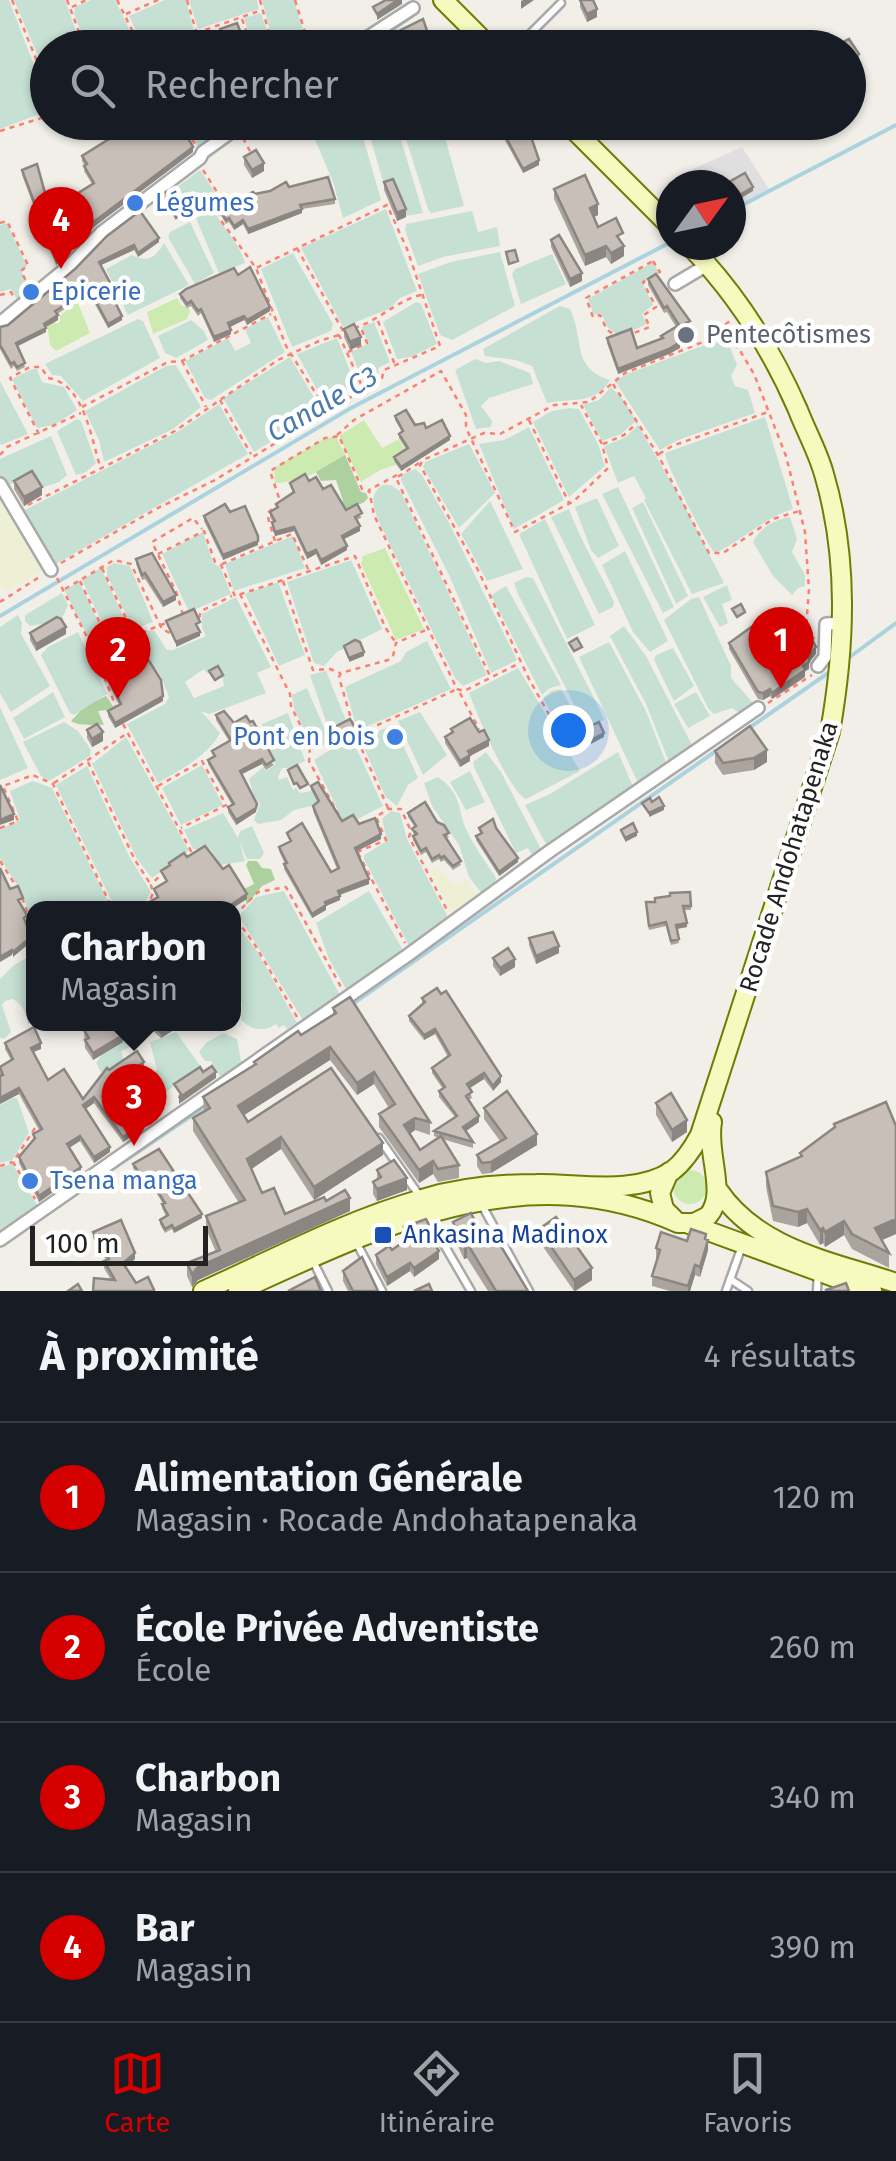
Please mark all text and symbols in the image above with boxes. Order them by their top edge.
search box [30,30,866,140]
icon: search [65,58,120,113]
text: Rechercher [145,62,339,108]
north arrow [656,170,746,260]
pin: 4 [28,186,94,269]
place label: Légumes [155,188,254,218]
marker: Légumes [124,192,146,214]
place label: Epicerie [51,277,141,307]
marker: Epicerie [20,281,42,303]
place label: Pentecôtismes [706,320,871,350]
marker: Pentecôtismes [675,324,697,346]
water label: Canale C3 [261,359,383,449]
pin: 1 [748,606,814,689]
pin: 2 [86,616,150,699]
your location [543,705,594,756]
street label: Rocade Andohatapenaka [733,718,845,996]
place label: Pont en bois [233,722,375,752]
marker: Pont en bois [384,726,406,748]
popup [26,901,241,1031]
text: Charbon [60,924,207,970]
text: Magasin [60,970,178,1008]
pin: 3 [102,1064,166,1146]
place label: Tsena manga [50,1166,198,1196]
marker: Tsena manga [19,1170,41,1192]
place label: Ankasina Madinox [403,1220,608,1250]
scale bar [30,1221,208,1266]
marker: Ankasina Madinox [372,1224,394,1246]
text: 100 m [45,1227,120,1260]
text: À proximité [40,1331,259,1381]
text: 4 résultats [703,1337,856,1375]
text: Alimentation Générale [135,1455,523,1501]
text: 1 [65,1478,80,1516]
text: 120 m [773,1478,856,1516]
text: Magasin · Rocade Andohatapenaka [135,1501,638,1539]
text: École Privée Adventiste [135,1605,539,1651]
text: 2 [64,1628,81,1666]
text: 260 m [769,1628,856,1666]
text: École [135,1651,211,1689]
text: Charbon [135,1755,281,1801]
text: 3 [64,1778,81,1816]
text: 340 m [769,1778,856,1816]
text: Magasin [135,1801,253,1839]
text: Bar [135,1905,195,1951]
text: 4 [63,1928,82,1966]
text: 390 m [770,1928,856,1966]
text: Magasin [135,1951,253,1989]
tab: Carte [104,2046,171,2139]
tab: Itinéraire [379,2046,495,2139]
tab: Favoris [703,2046,792,2139]

